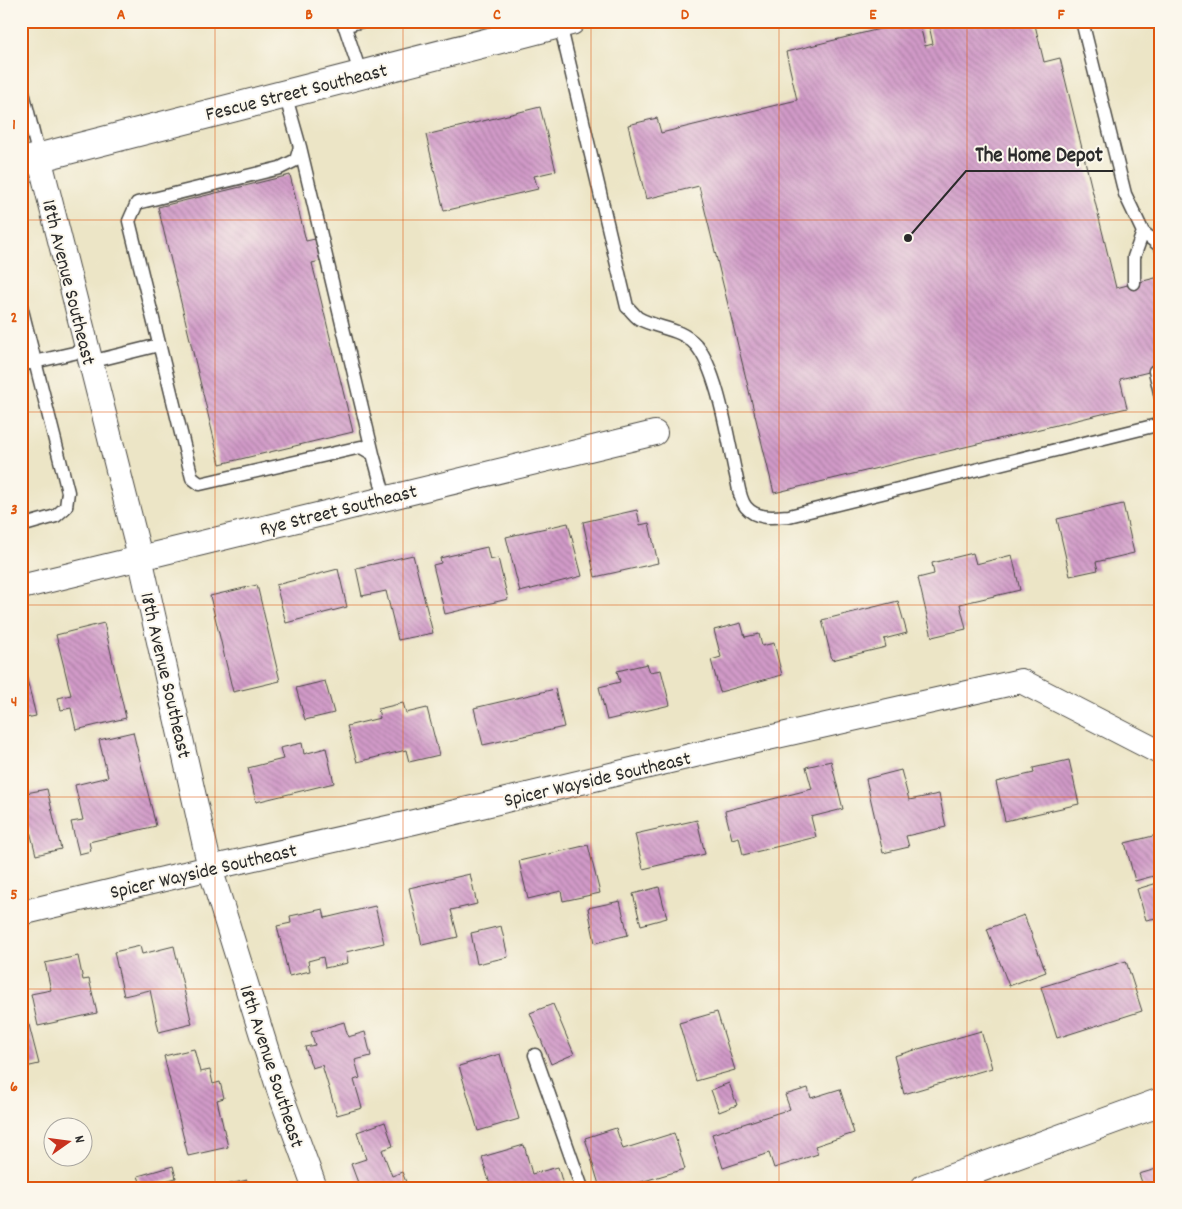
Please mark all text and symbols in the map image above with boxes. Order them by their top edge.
text: A [117,4,126,27]
text: B [305,4,313,27]
text: C [493,4,501,27]
text: D [681,4,690,27]
text: E [869,4,877,27]
text: F [1057,4,1065,27]
street label: Fescue Street Southeast [203,58,390,130]
text: 1 [12,114,16,137]
callout: The Home Depot [966,135,1113,171]
text: The Home Depot [975,142,1103,172]
street label: 18th Avenue Southeast [33,197,101,368]
text: 2 [11,307,18,330]
street label: Rye Street Southeast [257,479,420,545]
text: 3 [10,499,18,522]
street label: 18th Avenue Southeast [131,590,197,761]
text: 4 [11,691,17,714]
street label: Spicer Wayside Southeast [501,746,694,816]
street label: Spicer Wayside Southeast [107,838,300,908]
text: 5 [10,884,18,907]
street label: 18th Avenue Southeast [231,982,310,1152]
text: 6 [10,1076,18,1099]
north arrow [42,1116,92,1166]
text: N [68,1134,89,1145]

